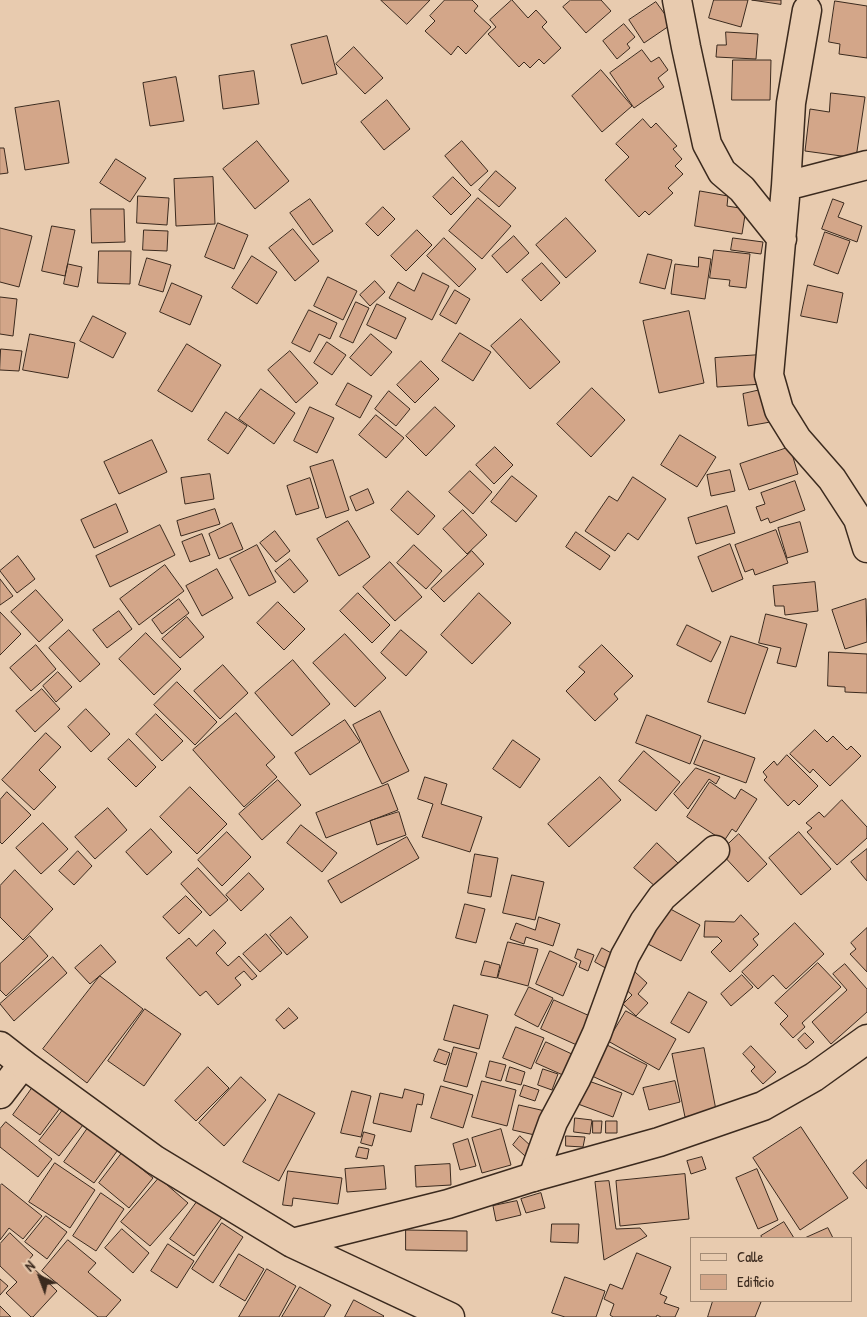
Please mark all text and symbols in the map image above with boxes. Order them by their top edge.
legend [690,1237,852,1302]
text: Calle [737,1246,764,1267]
north arrow [15,1252,65,1302]
text: N [20,1256,39,1275]
text: Edificio [737,1271,774,1292]

